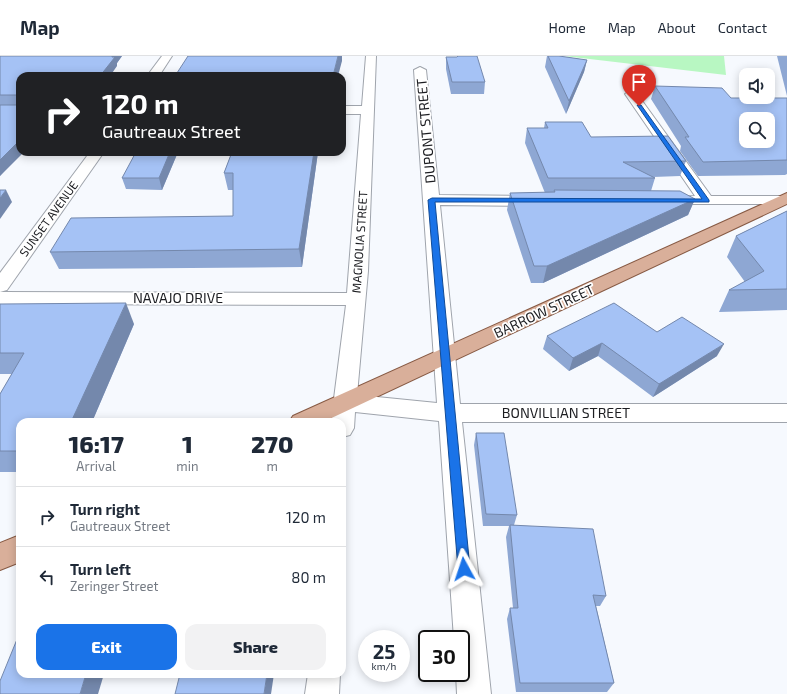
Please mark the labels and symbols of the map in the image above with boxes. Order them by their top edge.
pin [622,65,656,106]
street label: DUPONT STREET [412,78,439,184]
street label: SUNSET AVENUE [16,178,80,259]
street label: MAGNOLIA STREET [348,190,370,294]
street label: BARROW STREET [491,280,597,341]
street label: NAVAJO DRIVE [133,289,223,306]
street label: BONVILLIAN STREET [502,404,630,421]
position arrow [443,548,485,590]
speed limit sign: 30 [418,630,470,682]

